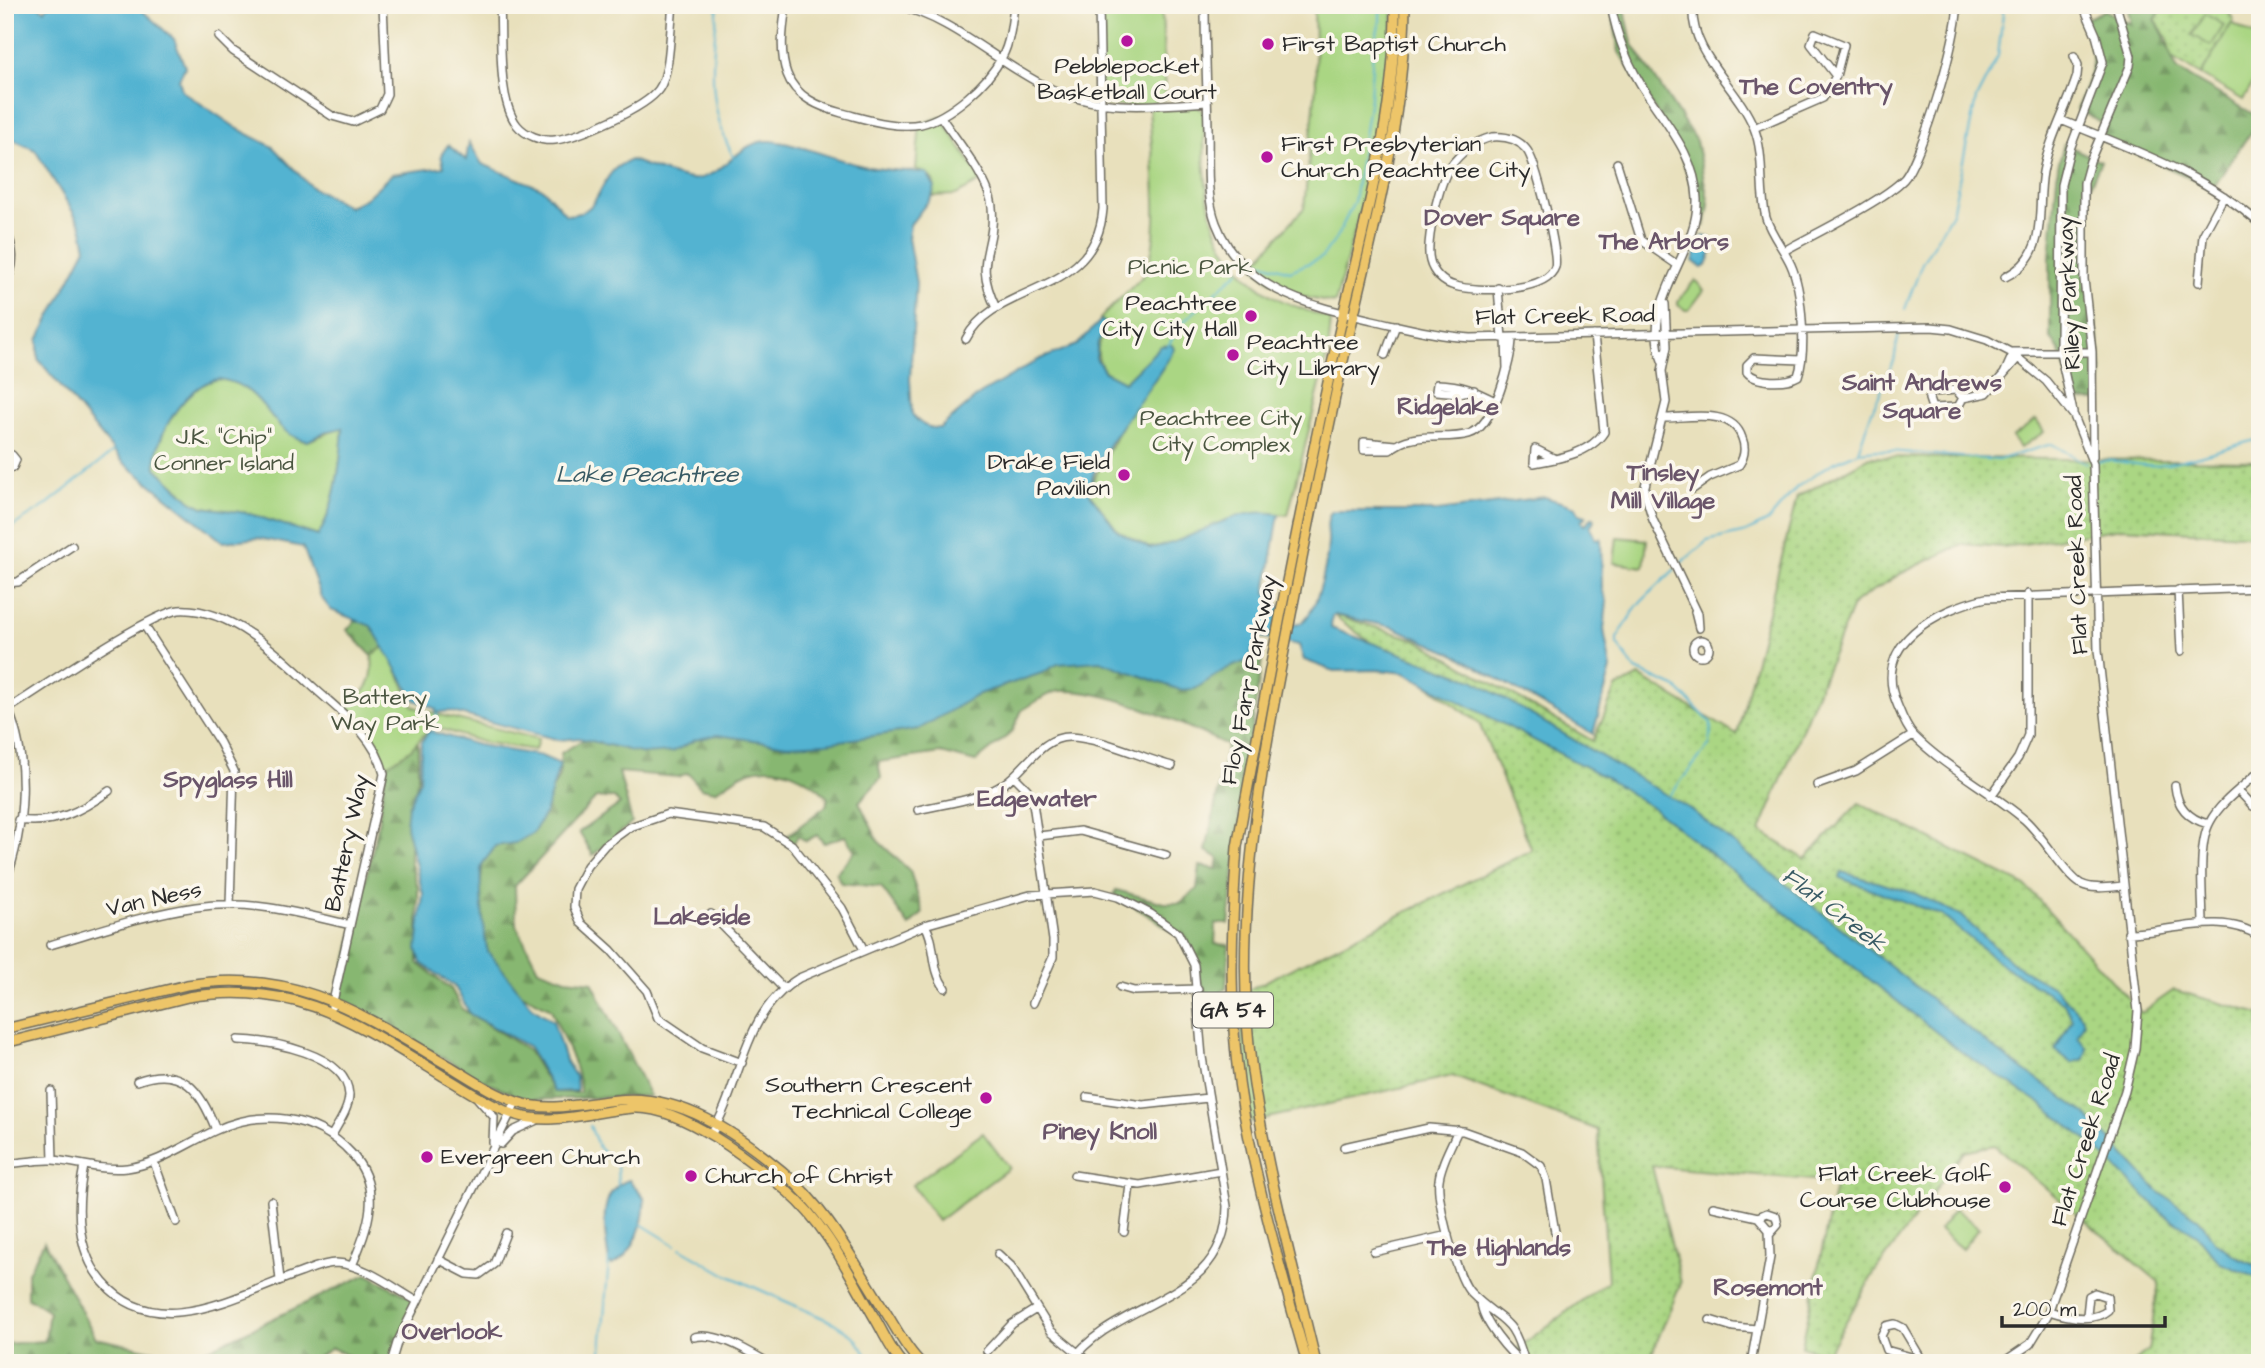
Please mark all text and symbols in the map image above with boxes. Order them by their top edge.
place label: First Baptist Church [1282,28,1506,60]
marker: Pebblepocket Basketball Court [1119,33,1135,49]
marker: First Baptist Church [1260,36,1276,52]
place label: Pebblepocket Basketball Court [1037,50,1217,108]
district label: The Coventry [1738,70,1894,106]
place label: First Presbyterian Church Peachtree City [1281,128,1531,187]
marker: First Presbyterian Church Peachtree City [1259,149,1275,165]
district label: Dover Square [1424,201,1580,235]
street label: Riley Parkway [2049,215,2090,371]
district label: The Arbors [1598,225,1729,259]
park label: Picnic Park [1128,251,1252,283]
place label: Peachtree City City Hall [1102,287,1237,346]
street label: Flat Creek Road [1475,298,1655,334]
marker: Peachtree City City Hall [1243,308,1259,324]
place label: Peachtree City Library [1247,326,1380,385]
marker: Peachtree City Library [1225,347,1241,363]
district label: Saint Andrews Square [1841,366,2002,428]
district label: Ridgelake [1397,390,1499,425]
park label: Peachtree City City Complex [1140,402,1303,461]
park label: J.K. "Chip" Conner Island [154,421,294,479]
place label: Drake Field Pavilion [988,446,1110,504]
district label: Tinsley Mill Village [1611,456,1715,519]
water label: Lake Peachtree [556,458,739,492]
marker: Drake Field Pavilion [1116,467,1132,483]
street label: Flat Creek Road [2058,474,2096,655]
street label: Floy Farr Parkway [1213,572,1286,788]
park label: Battery Way Park [331,681,439,740]
district label: Spyglass Hill [162,763,293,799]
street label: Battery Way [317,771,378,915]
district label: Edgewater [977,782,1097,817]
water label: Flat Creek [1775,859,1894,961]
street label: Van Ness [103,873,205,925]
district label: Lakeside [653,900,751,934]
road number: GA 54 [1193,992,1273,1028]
street label: Flat Creek Road [2043,1049,2129,1230]
place label: Southern Crescent Technical College [765,1069,973,1128]
marker: Southern Crescent Technical College [978,1090,994,1106]
district label: Piney Knoll [1043,1115,1157,1151]
place label: Evergreen Church [441,1141,640,1174]
marker: Evergreen Church [419,1149,435,1165]
place label: Flat Creek Golf Course Clubhouse [1800,1158,1991,1216]
place label: Church of Christ [705,1160,893,1192]
marker: Church of Christ [683,1168,699,1184]
marker: Flat Creek Golf Course Clubhouse [1997,1179,2013,1195]
district label: The Highlands [1426,1231,1571,1266]
district label: Rosemont [1713,1271,1823,1305]
scale bar [2002,1284,2165,1328]
text: 200 m [2013,1295,2077,1324]
district label: Overlook [402,1315,502,1349]

